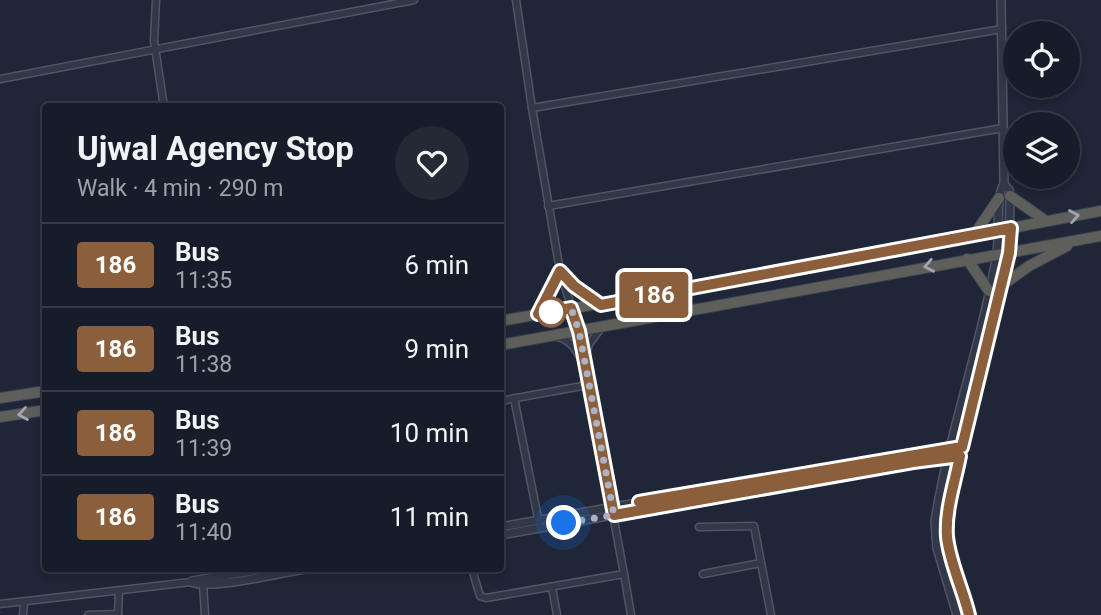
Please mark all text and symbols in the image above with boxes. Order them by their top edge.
map controls [1003,21,1080,189]
button: locate [1003,21,1080,98]
button: layers [1003,112,1080,189]
button: heart [395,126,469,200]
text: Ujwal Agency Stop [77,129,354,168]
text: Walk · 4 min · 290 m [77,175,283,202]
one-way arrow [1068,209,1080,224]
text: Bus [175,237,220,267]
text: 6 min [404,250,469,280]
text: 186 [95,251,136,279]
one-way arrow [923,258,935,273]
text: 11:35 [175,267,232,294]
line badge: 186 [614,272,694,318]
text: 186 [633,281,675,309]
unlabelled marker [536,297,566,327]
text: Bus [175,321,220,351]
text: 9 min [404,334,469,364]
text: 186 [95,335,136,363]
text: 11:38 [175,351,232,378]
text: Bus [175,405,220,435]
one-way arrow [17,406,29,421]
text: 10 min [390,418,469,448]
text: 186 [95,419,136,447]
text: 11:39 [175,435,232,462]
text: Bus [175,489,220,519]
text: 11 min [390,502,469,532]
text: 186 [95,503,136,531]
your location [546,505,581,540]
text: 11:40 [175,519,232,546]

